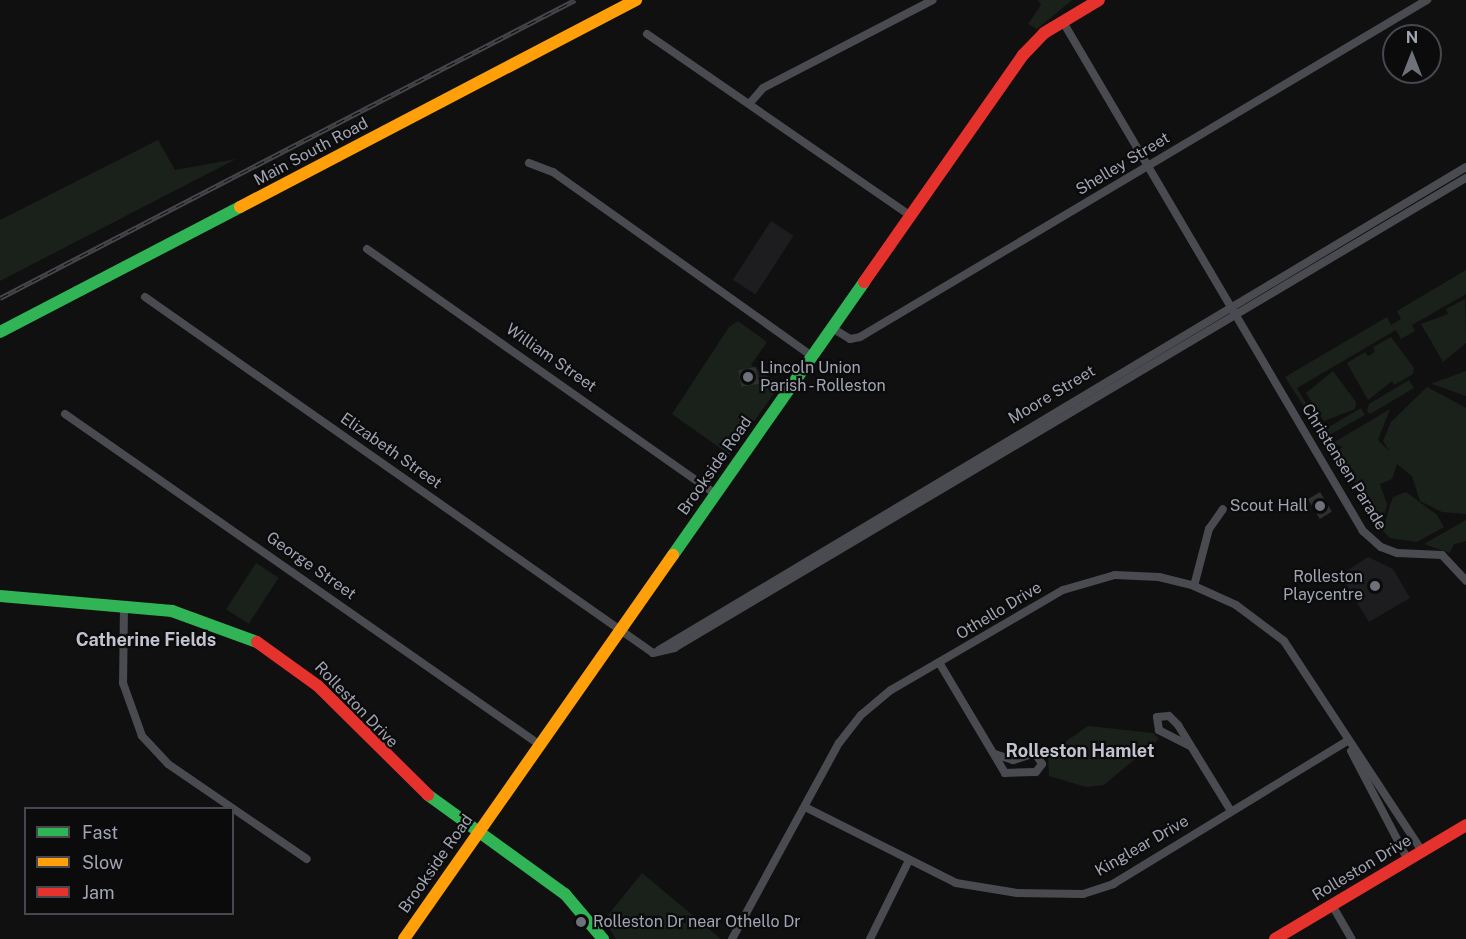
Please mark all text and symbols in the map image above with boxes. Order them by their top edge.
north arrow [1382,24,1442,84]
text: N [1406,28,1418,47]
street label: Main South Road [251,114,371,190]
street label: Shelley Street [1073,128,1173,200]
street label: William Street [502,320,600,396]
place label: Lincoln Union Parish - Rolleston [760,358,890,396]
street label: Moore Street [1005,362,1099,428]
marker: Lincoln Union Parish - Rolleston [741,370,755,384]
street label: Christensen Parade [1297,400,1391,534]
street label: Elizabeth Street [337,409,445,493]
street label: Brookside Road [674,413,756,519]
place label: Scout Hall [1230,496,1308,516]
marker: Scout Hall [1313,499,1327,513]
street label: George Street [262,528,360,604]
place label: Rolleston Playcentre [1283,567,1363,605]
street label: Othello Drive [953,578,1045,644]
marker: Rolleston Playcentre [1368,579,1382,593]
district label: Catherine Fields [76,629,216,651]
street label: Rolleston Drive [310,658,402,752]
district label: Rolleston Hamlet [1006,740,1154,762]
legend [24,807,234,915]
street label: Brookside Road [395,811,477,917]
street label: Kinglear Drive [1092,811,1192,881]
text: Fast [82,822,118,843]
street label: Rolleston Drive [1309,831,1415,905]
text: Slow [82,852,123,873]
text: Jam [82,882,115,903]
place label: Rolleston Dr near Othello Dr [593,912,801,932]
marker: Rolleston Dr near Othello Dr [574,915,588,929]

